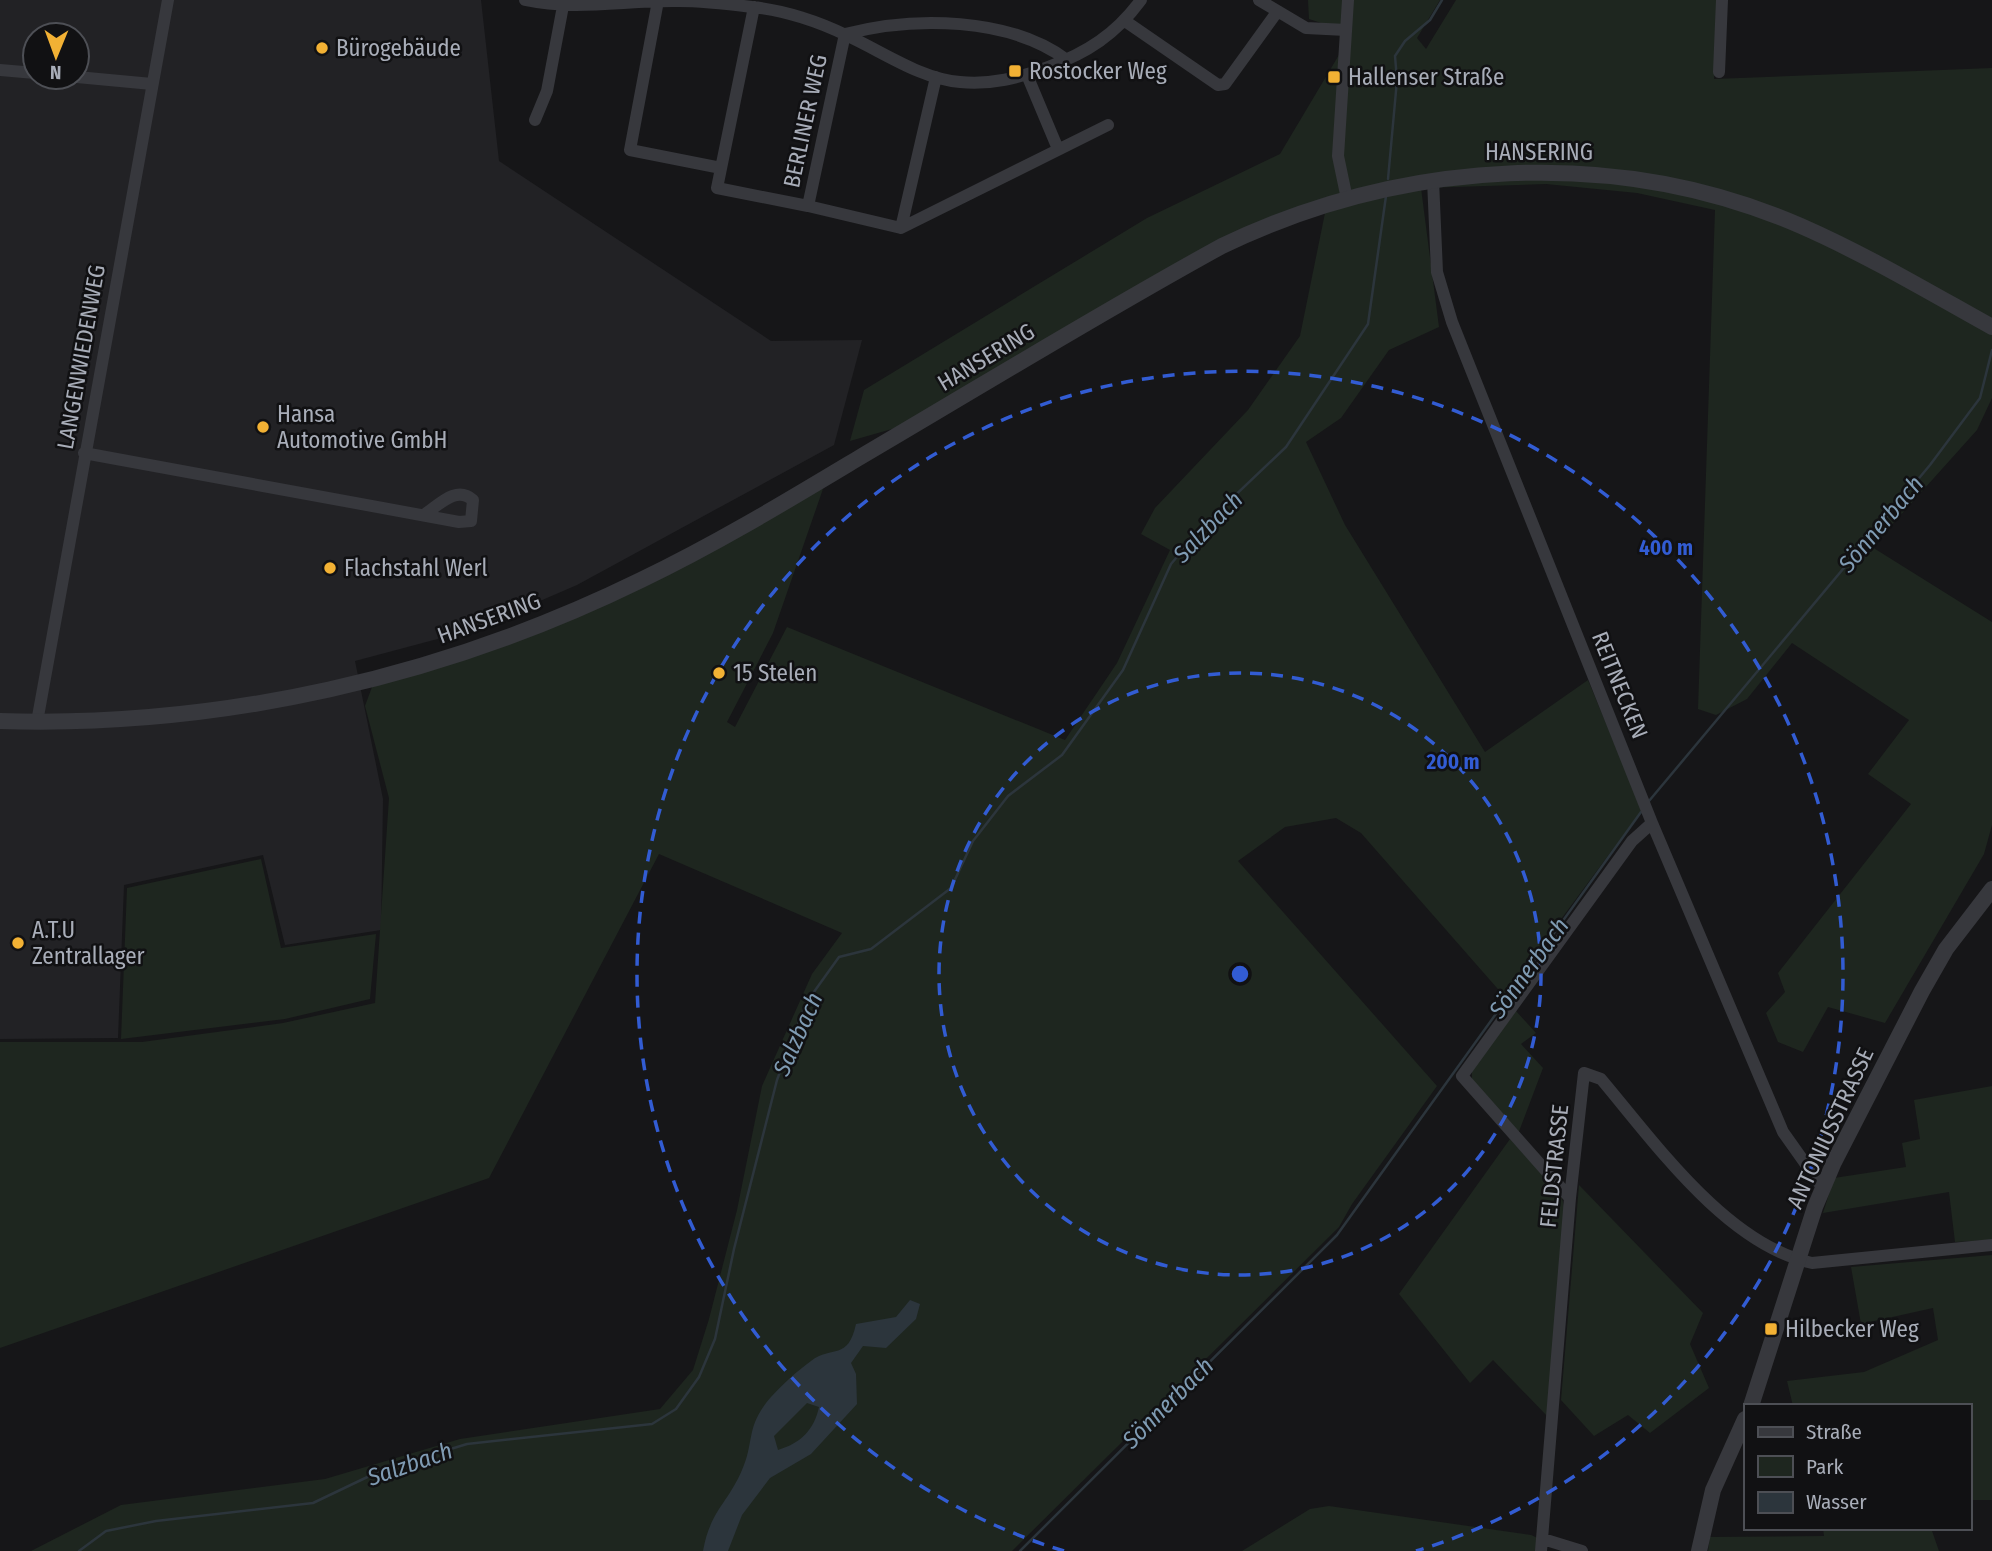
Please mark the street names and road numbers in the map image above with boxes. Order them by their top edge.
street label: BERLINER WEG [777,52,833,190]
street label: HANSERING [1485,138,1593,166]
street label: LANGENWIEDENWEG [51,262,111,452]
street label: HANSERING [933,317,1039,397]
street label: HANSERING [434,586,544,650]
street label: REITNECKEN [1586,627,1654,743]
street label: ANTONIUSSTRASSE [1780,1043,1880,1213]
street label: FELDSTRASSE [1534,1103,1574,1229]

